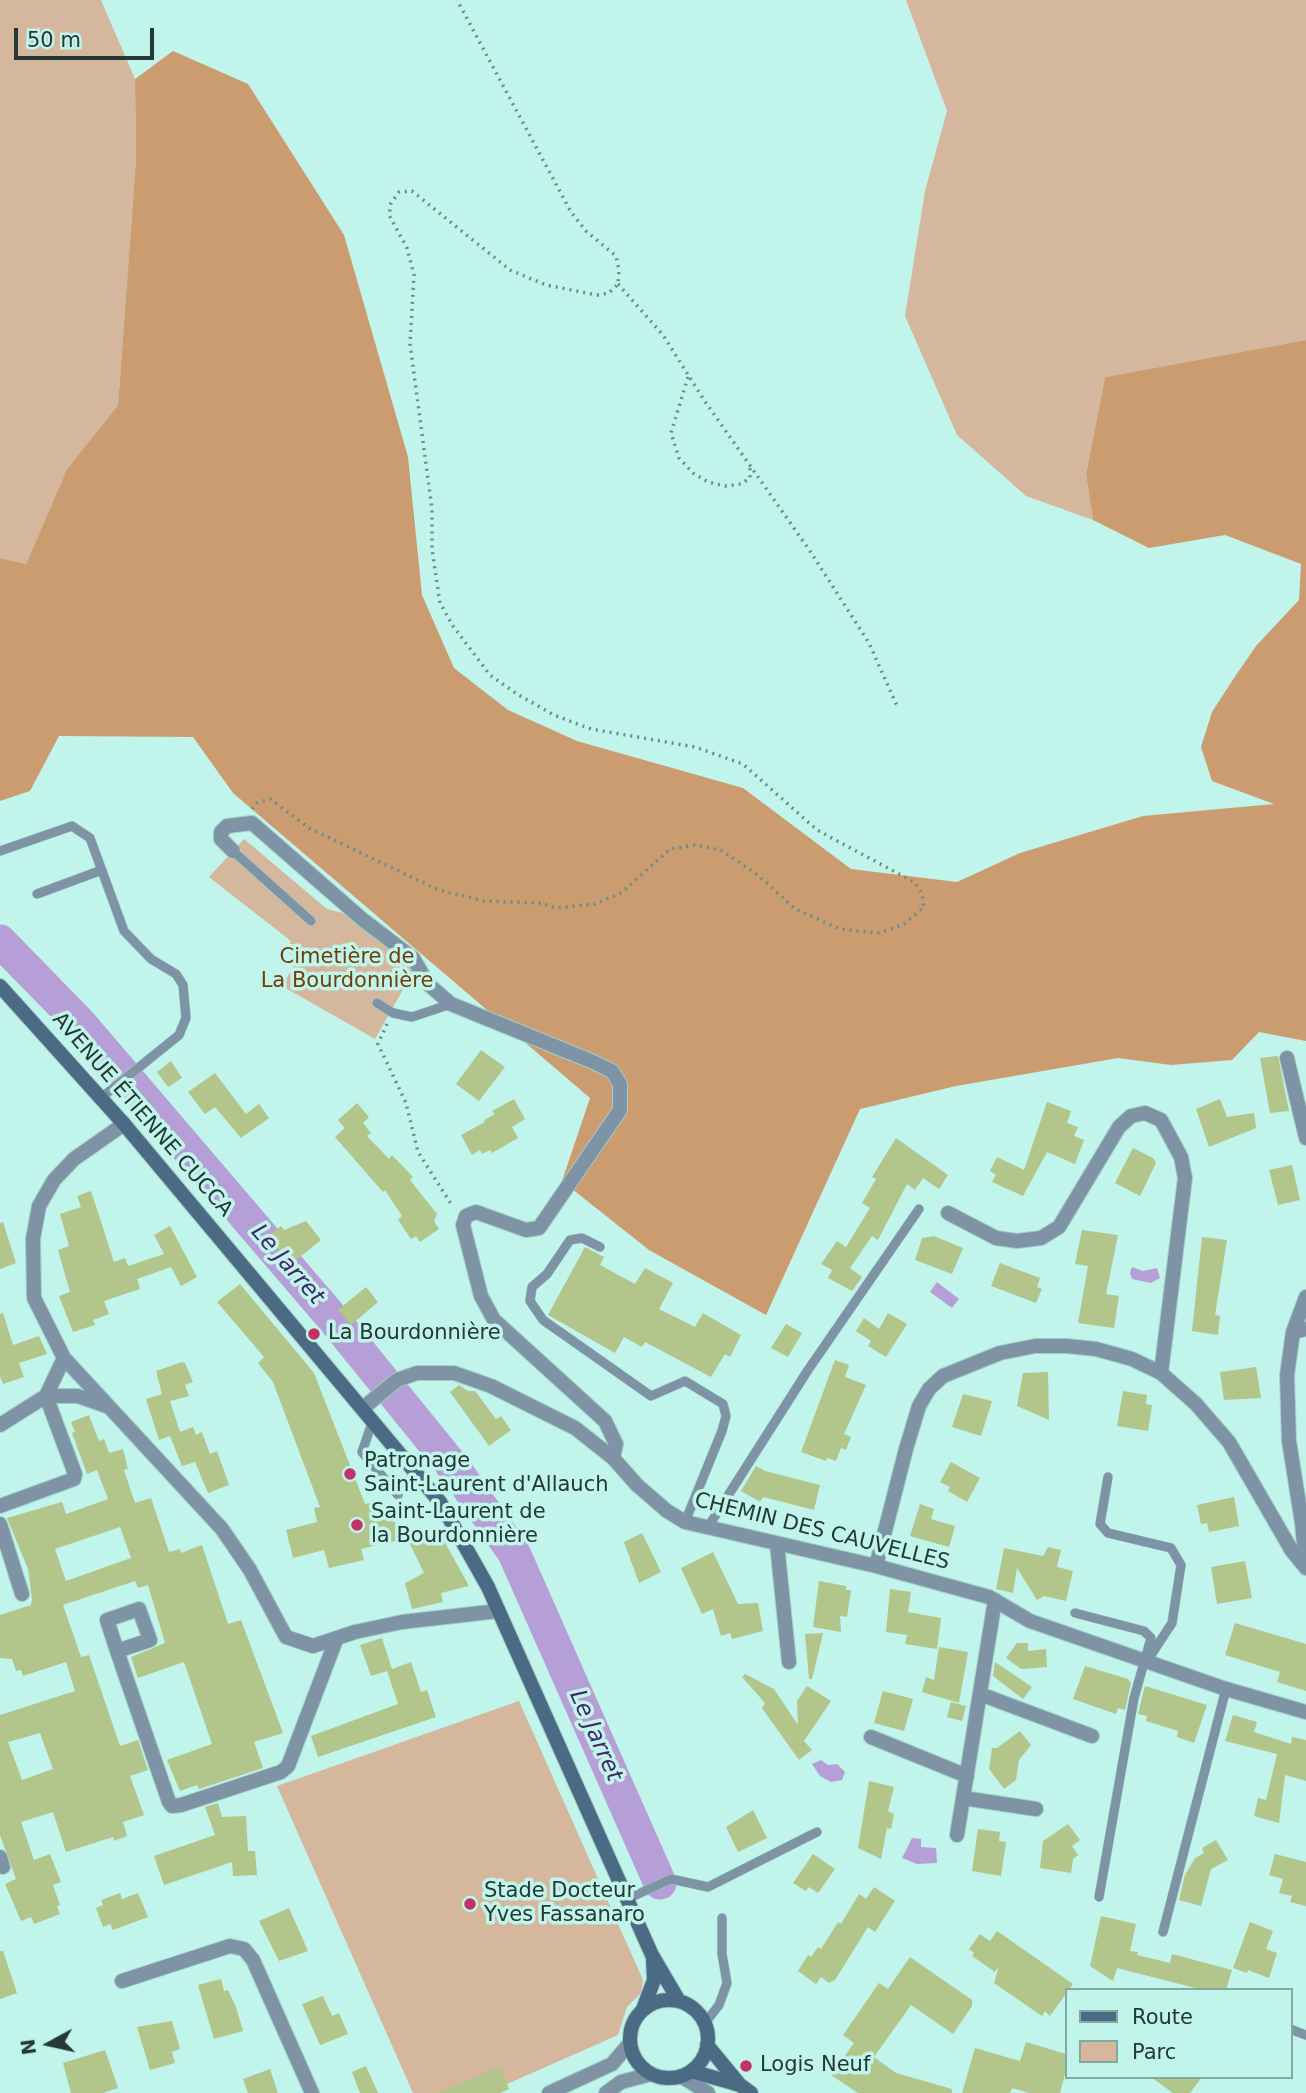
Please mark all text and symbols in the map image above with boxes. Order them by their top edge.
scale bar [18,14,158,58]
text: 50 m [27,28,81,52]
park label: Cimetière de La Bourdonnière [261,945,433,995]
street label: AVENUE ÉTIENNE CUCCA [46,1008,238,1222]
water label: Le Jarret [245,1219,329,1311]
place label: La Bourdonnière [328,1321,501,1347]
marker: La Bourdonnière [306,1326,322,1342]
place label: Patronage Saint-Laurent d'Allauch [364,1449,609,1499]
marker: Patronage Saint-Laurent d'Allauch [342,1466,358,1482]
street label: CHEMIN DES CAUVELLES [692,1488,952,1576]
place label: Saint-Laurent de la Bourdonnière [371,1500,546,1550]
marker: Saint-Laurent de la Bourdonnière [349,1517,365,1533]
water label: Le Jarret [563,1686,627,1786]
place label: Stade Docteur Yves Fassanaro [484,1879,645,1929]
marker: Stade Docteur Yves Fassanaro [462,1896,478,1912]
legend [1064,1988,1292,2079]
text: Route [1132,2005,1193,2029]
north arrow [14,2009,84,2079]
text: N [16,2038,40,2056]
text: Parc [1132,2040,1176,2064]
place label: Logis Neuf [760,2053,870,2079]
marker: Logis Neuf [738,2058,754,2074]

